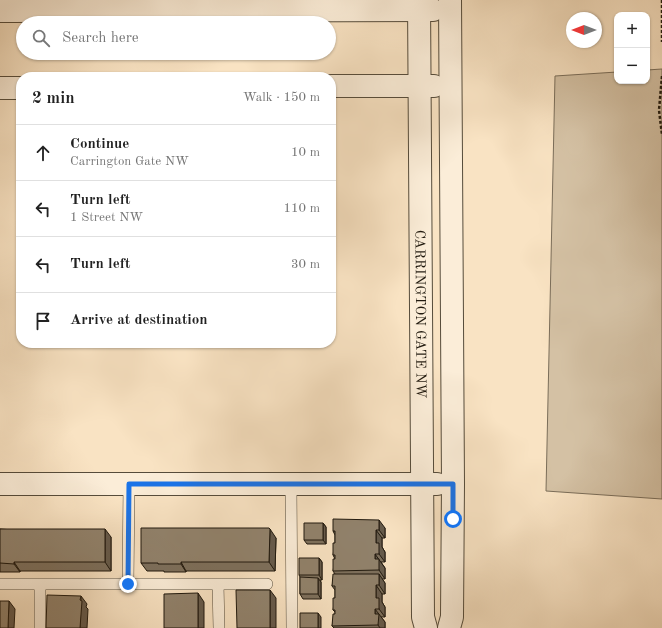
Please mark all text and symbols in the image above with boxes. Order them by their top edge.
north arrow [566,12,602,48]
map controls [614,12,650,84]
button: + [614,12,650,48]
search box [16,16,336,60]
icon: search [30,27,52,49]
text: Search here [62,31,139,46]
button: − [614,48,650,84]
text: 2 min [32,90,75,107]
text: Walk · 150 m [243,91,320,104]
text: Continue [70,137,129,152]
icon: ahead [32,142,54,164]
text: 10 m [291,146,320,159]
text: Carrington Gate NW [70,155,189,168]
text: Turn left [70,193,130,208]
icon: left [32,198,54,220]
text: 110 m [283,202,320,215]
text: 1 Street NW [70,211,143,224]
street label: CARRINGTON GATE NW [412,230,428,398]
icon: left [32,254,54,276]
text: Turn left [70,257,130,272]
text: 30 m [291,258,320,271]
icon: arrive [32,310,54,332]
text: Arrive at destination [70,313,208,328]
route start [444,510,462,528]
route end [119,575,137,593]

